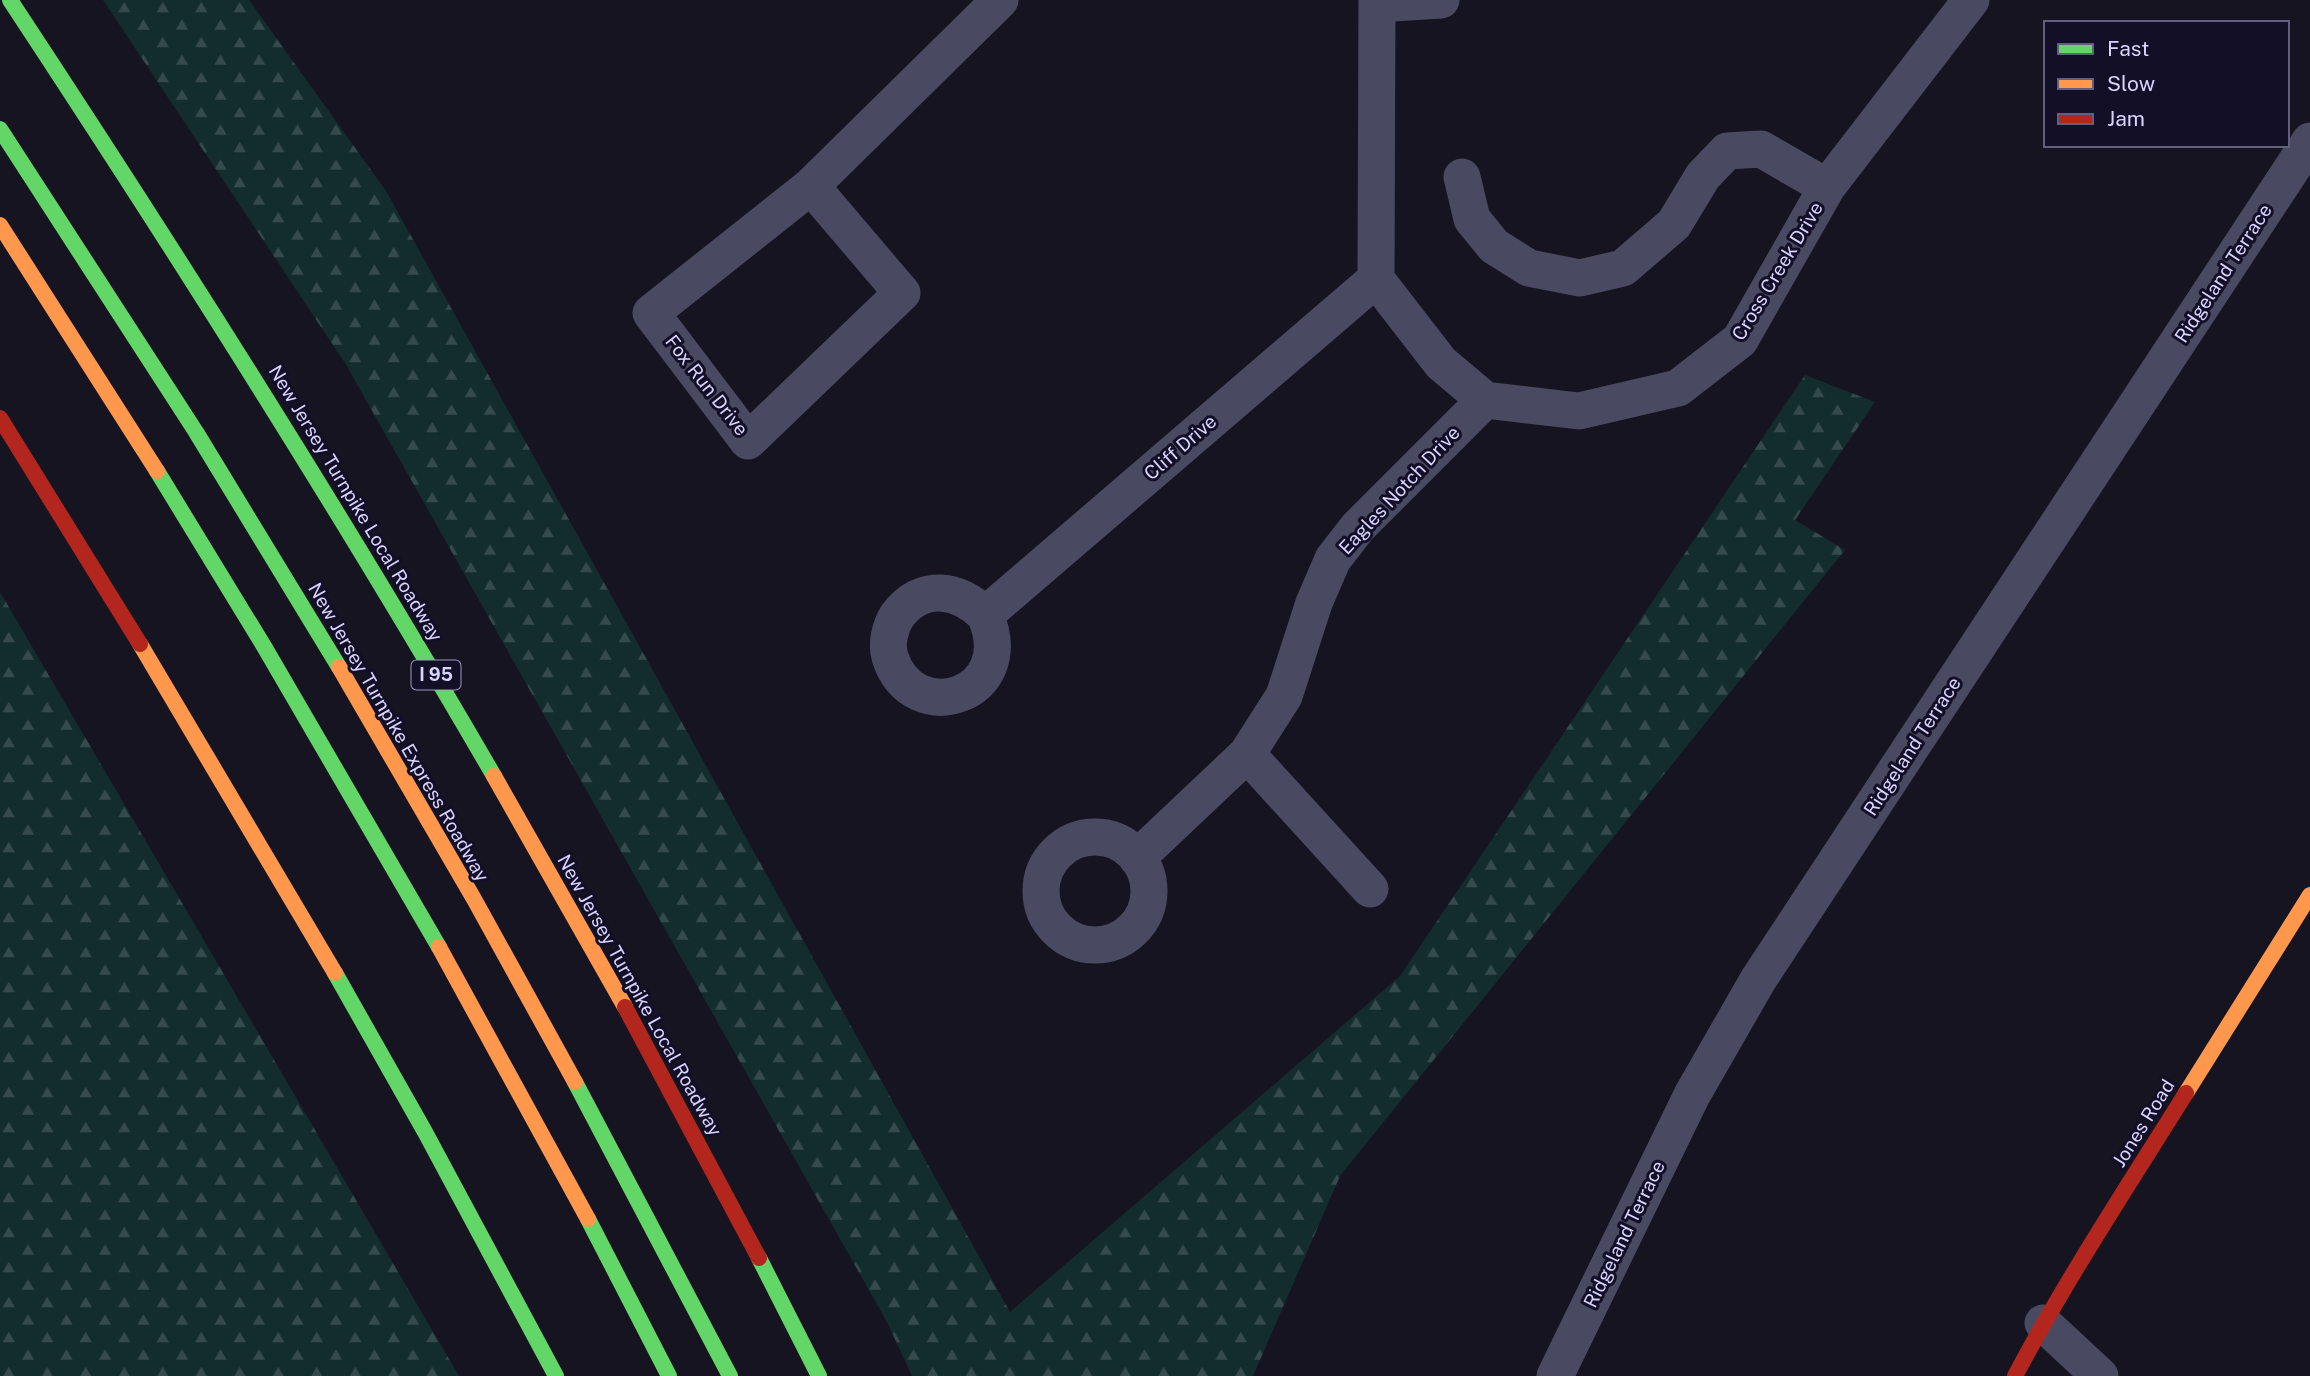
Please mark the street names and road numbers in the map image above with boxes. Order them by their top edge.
street label: Cross Creek Drive [1727,198,1827,344]
street label: Ridgeland Terrace [2170,200,2276,346]
street label: Fox Run Drive [661,330,753,440]
street label: New Jersey Turnpike Local Roadway [265,361,447,645]
street label: Cliff Drive [1140,410,1220,484]
street label: Eagles Notch Drive [1334,421,1464,559]
street label: New Jersey Turnpike Express Roadway [304,579,494,885]
road number: I 95 [412,660,460,690]
street label: Ridgeland Terrace [1859,673,1965,819]
street label: New Jersey Turnpike Local Roadway [553,850,727,1140]
street label: Jones Road [2107,1075,2179,1171]
street label: Ridgeland Terrace [1579,1157,1669,1311]

